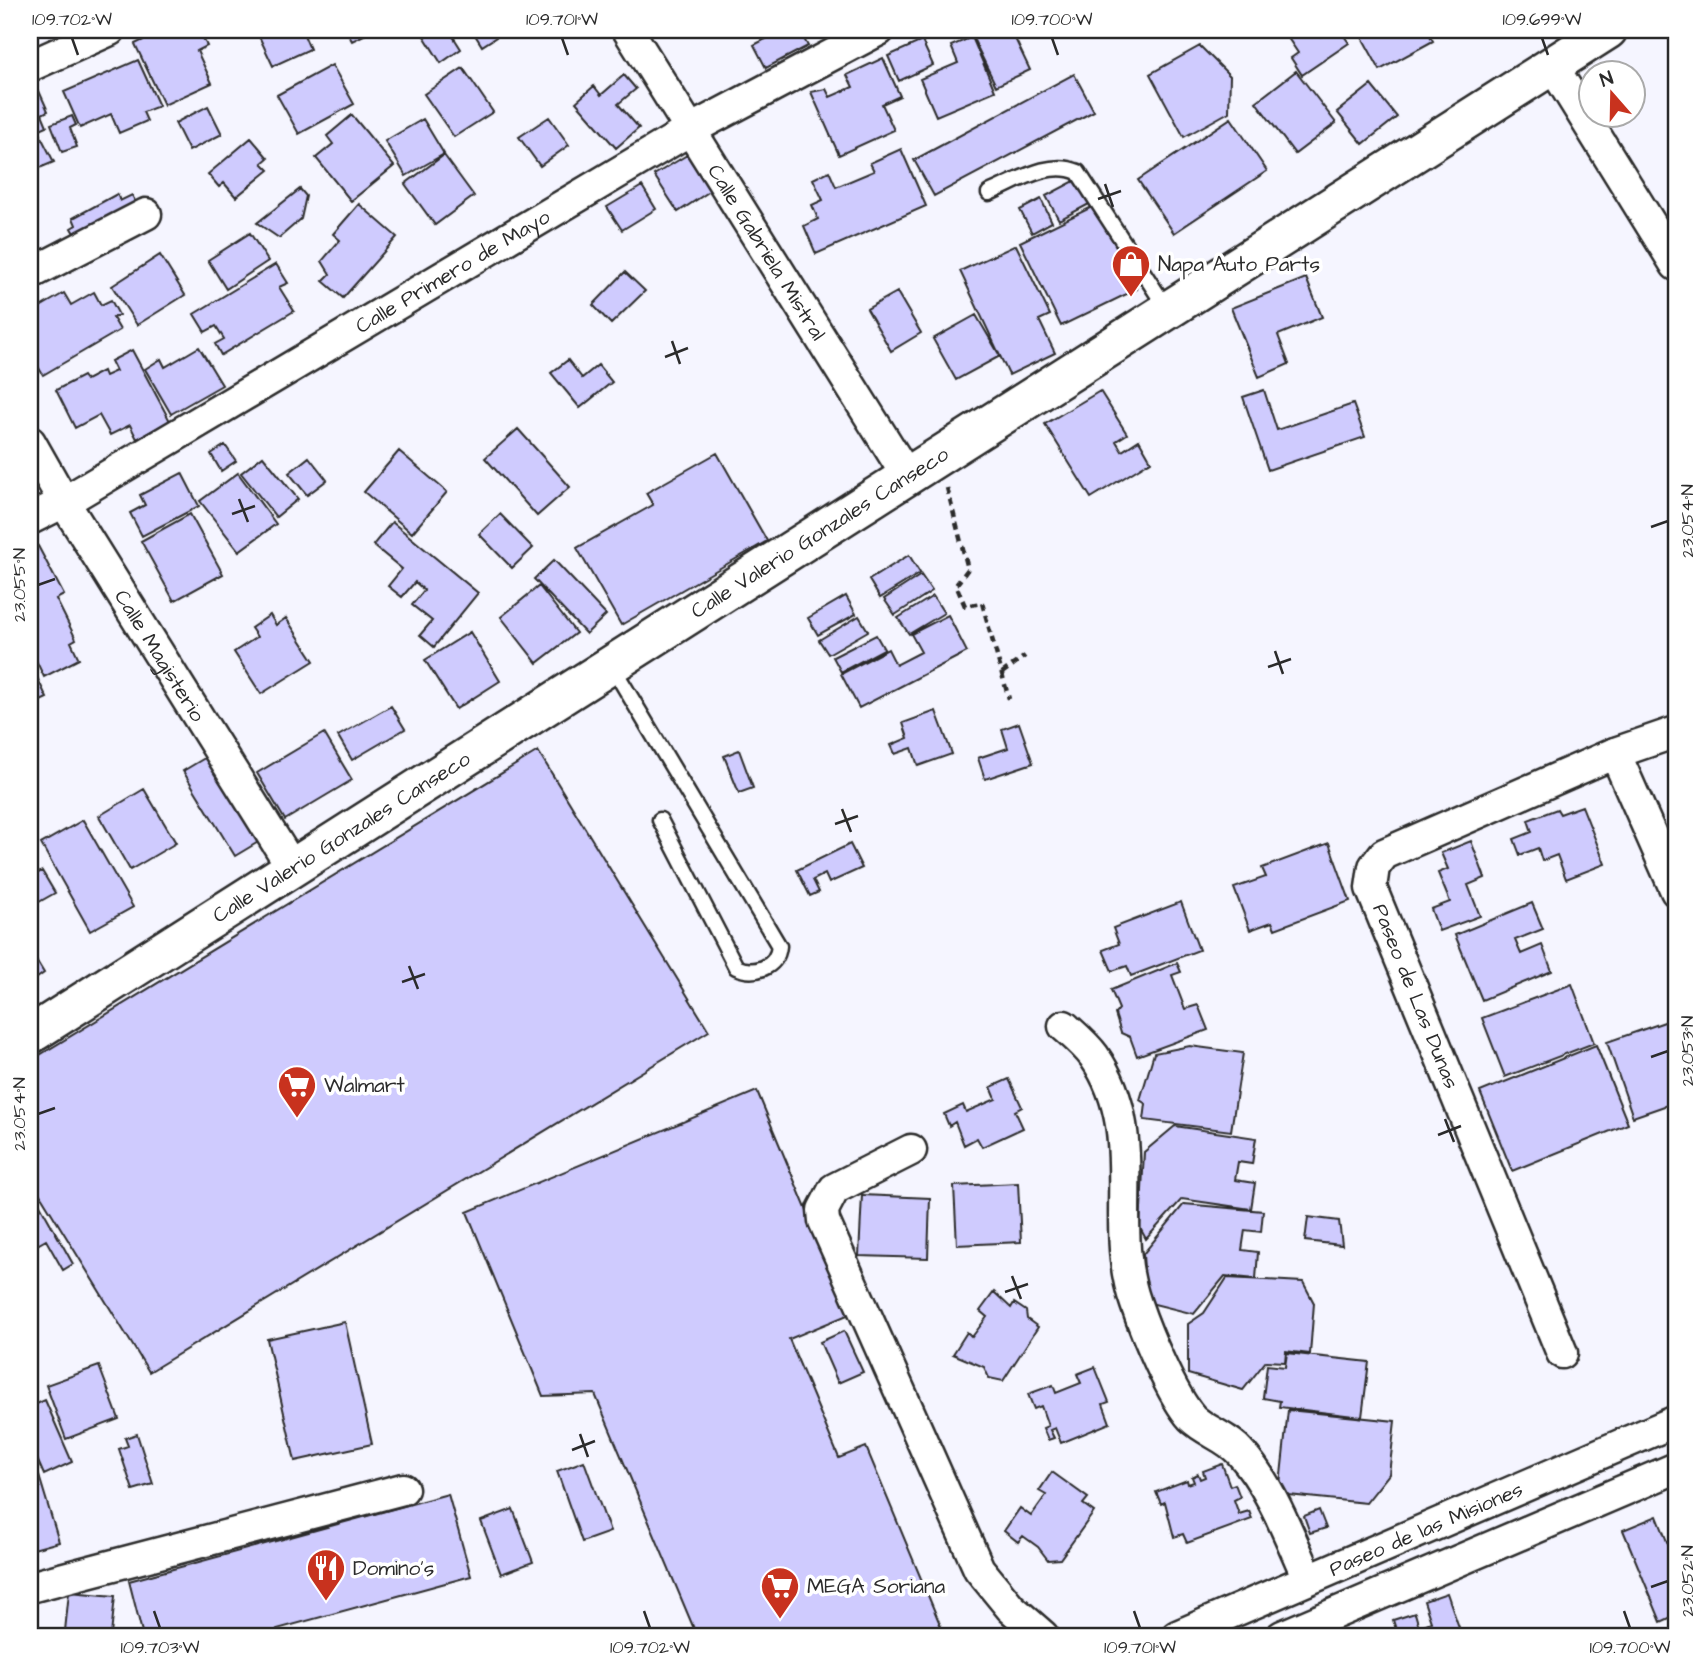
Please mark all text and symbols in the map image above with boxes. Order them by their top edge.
text: 109.702°W [32,7,112,32]
text: 109.701°W [526,7,598,32]
text: 109.700°W [1011,7,1093,32]
text: 109.699°W [1502,7,1582,32]
north arrow [1576,60,1646,130]
text: N [1596,65,1617,94]
street label: Calle Gabriela Mistral [700,159,833,346]
street label: Calle Primero de Mayo [350,202,556,341]
shop icon: Napa Auto Parts [1110,243,1152,298]
place label: Napa Auto Parts [1158,250,1320,280]
street label: Calle Valerio Gonzales Canseco [685,440,954,625]
text: 23.054°N [1675,484,1700,558]
text: 23.055°N [7,548,32,622]
street label: Calle Magisterio [107,584,212,728]
street label: Calle Valerio Gonzales Canseco [207,744,476,930]
street label: Paseo de Las Dunas [1365,899,1466,1093]
text: 23.053°N [1675,1016,1700,1086]
supermarket icon: Walmart [276,1064,318,1119]
place label: Walmart [324,1071,405,1100]
text: 23.054°N [7,1077,32,1151]
street label: Paseo de las Misiones [1325,1475,1527,1584]
text: 23.052°N [1675,1545,1700,1617]
restaurant icon: Domino's [305,1547,347,1602]
place label: Domino's [353,1554,434,1583]
supermarket icon: MEGA Soriana [759,1565,801,1620]
place label: MEGA Soriana [807,1572,945,1601]
text: 109.703°W [121,1635,200,1660]
text: 109.702°W [610,1635,690,1660]
text: 109.701°W [1104,1635,1176,1660]
text: 109.700°W [1589,1635,1671,1660]

